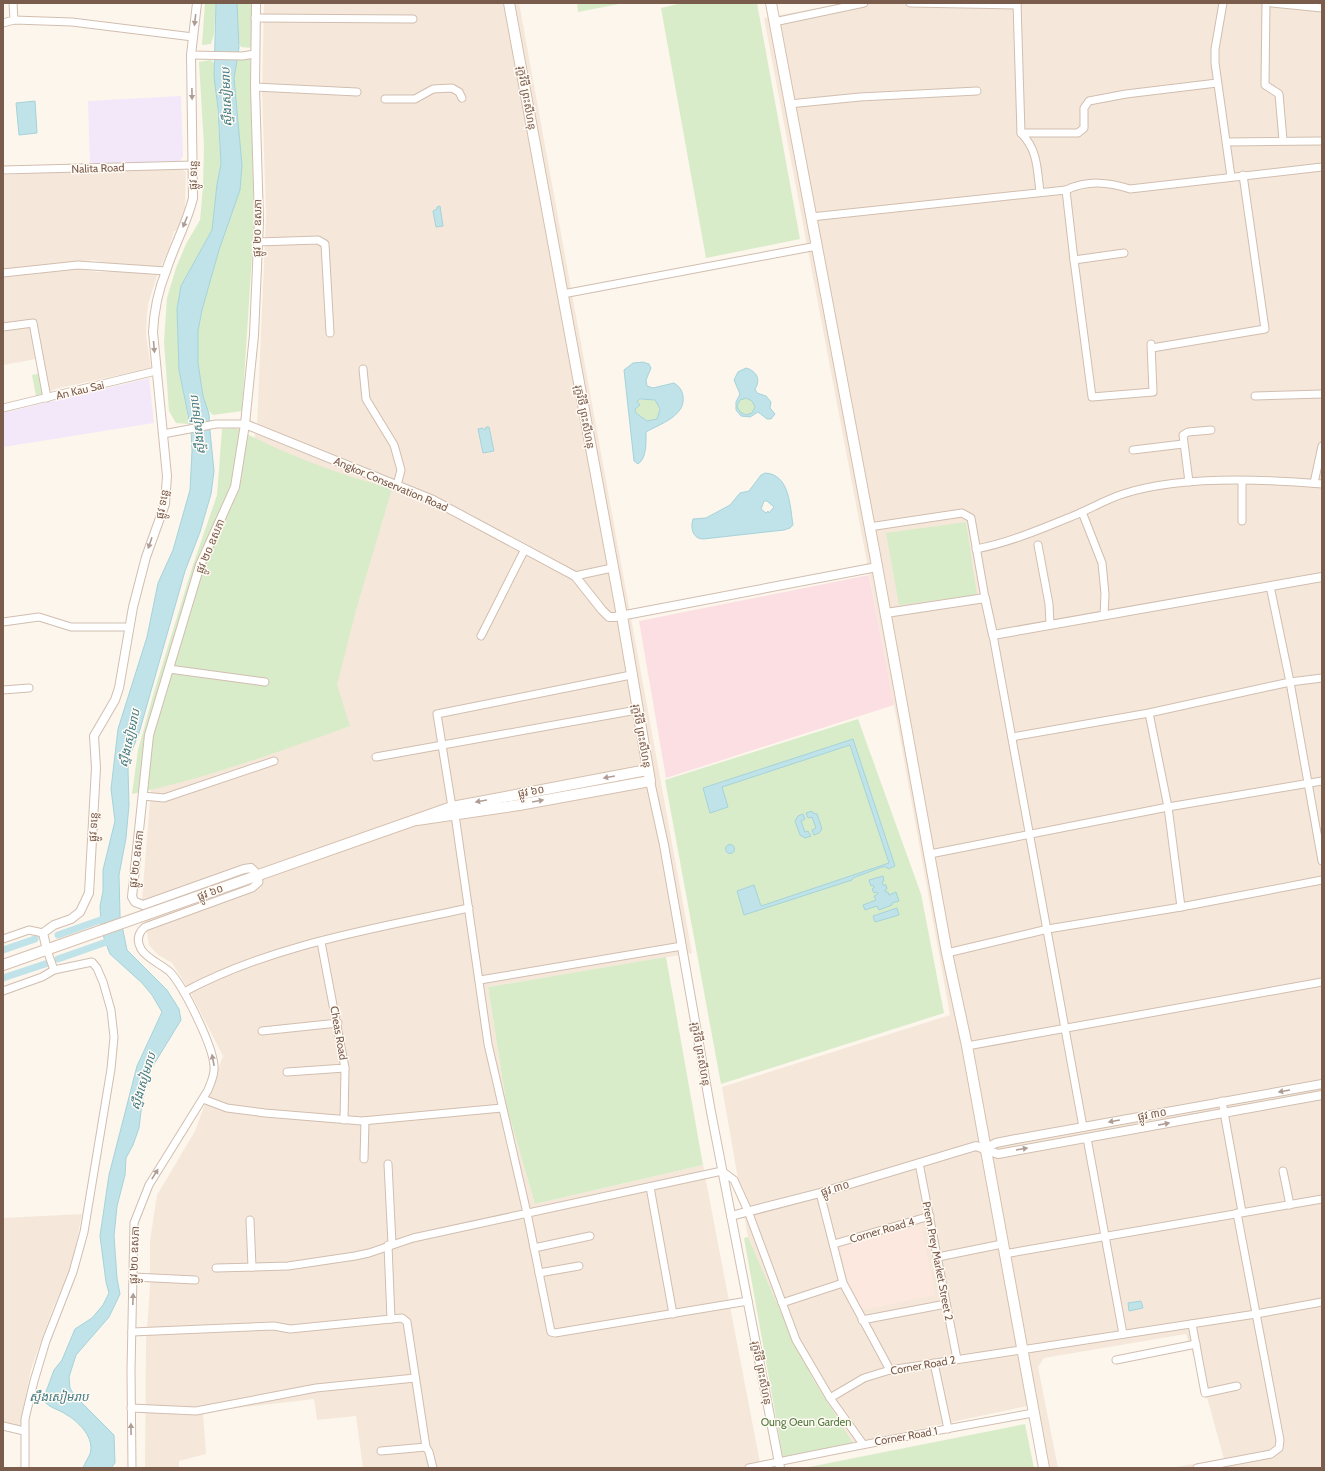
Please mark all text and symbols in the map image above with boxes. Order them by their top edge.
one-way arrow [191,14,198,26]
street label: រុក្ខវិថី ព្រះសីហនុ [514,65,540,131]
water label: ស្ទឹងសៀមរាប [217,66,235,127]
one-way arrow [189,88,195,101]
street label: Nalita Road [71,160,125,176]
street label: ផ្លូវ ទន្លេ [186,160,204,190]
street label: ផ្លូវ ២០ ឧសភា [249,199,268,257]
one-way arrow [182,217,188,229]
one-way arrow [151,341,157,353]
street label: An Kau Sai [54,378,106,402]
street label: រុក្ខវិថី ព្រះសីហនុ [572,384,598,450]
water label: ស្ទឹងសៀមរាប [186,393,208,455]
street label: Angkor Conservation Road [332,454,450,514]
street label: ផ្លូវ ទន្លេ [152,488,175,521]
street label: ផ្លូវ ២០ ឧសភា [192,517,231,577]
one-way arrow [147,538,153,550]
street label: រុក្ខវិថី ព្រះសីហនុ [629,703,655,769]
water label: ស្ទឹងសៀមរាប [115,706,144,769]
one-way arrow [603,775,615,781]
street label: ផ្លូវ ៦០ [516,782,546,803]
one-way arrow [475,798,487,804]
one-way arrow [532,798,544,804]
street label: ផ្លូវ ទន្លេ [85,812,104,842]
street label: ផ្លូវ ២០ ឧសភា [126,829,150,889]
street label: ផ្លូវ ៦០ [195,881,226,906]
street label: Cheas Road [327,1005,351,1061]
street label: រុក្ខវិថី ព្រះសីហនុ [688,1021,714,1087]
water label: ស្ទឹងសៀមរាប [127,1049,160,1112]
one-way arrow [210,1054,216,1066]
one-way arrow [1277,1088,1290,1094]
street label: ផ្លូវ ៣០ [1136,1105,1168,1127]
one-way arrow [1108,1118,1120,1124]
one-way arrow [1158,1121,1170,1127]
one-way arrow [1016,1146,1028,1152]
one-way arrow [152,1168,159,1180]
street label: ផ្លូវ ៣០ [819,1177,852,1202]
street label: Prem Prey Market Street 2 [920,1200,956,1322]
street label: Corner Road 4 [848,1214,917,1246]
street label: ផ្លូវ ២០ ឧសភា [126,1226,145,1284]
one-way arrow [130,1292,136,1305]
street label: រុក្ខវិថី ព្រះសីហនុ [749,1340,775,1406]
street label: Corner Road 2 [889,1352,957,1378]
water label: ស្ទឹងសៀមរាប [29,1389,90,1404]
park label: Oung Oeun Garden [761,1415,851,1429]
one-way arrow [128,1423,135,1435]
street label: Corner Road 1 [873,1424,939,1448]

